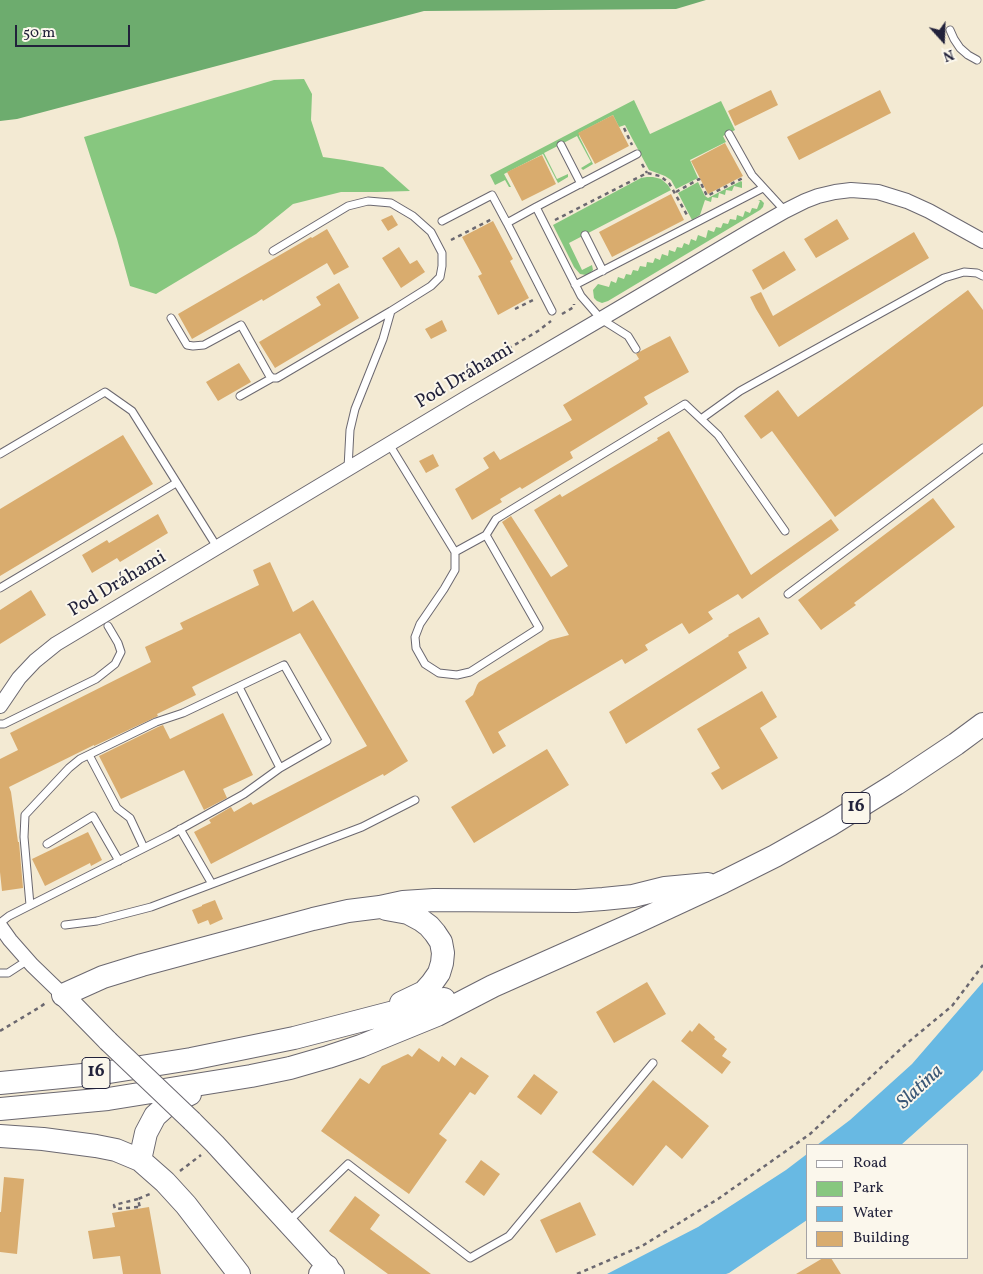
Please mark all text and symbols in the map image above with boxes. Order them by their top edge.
scale bar [18,15,132,47]
north arrow [918,15,968,65]
text: 50 m [23,23,55,44]
text: N [940,44,956,65]
street label: Pod Dráhami [412,339,518,415]
street label: Pod Dráhami [65,547,171,623]
road number: 16 [842,792,870,824]
road number: 16 [82,1058,110,1088]
water label: Slatina [893,1061,949,1115]
legend [806,1144,968,1259]
text: Road [853,1153,887,1174]
text: Park [853,1178,884,1199]
text: Water [853,1203,893,1224]
text: Building [853,1228,909,1249]

